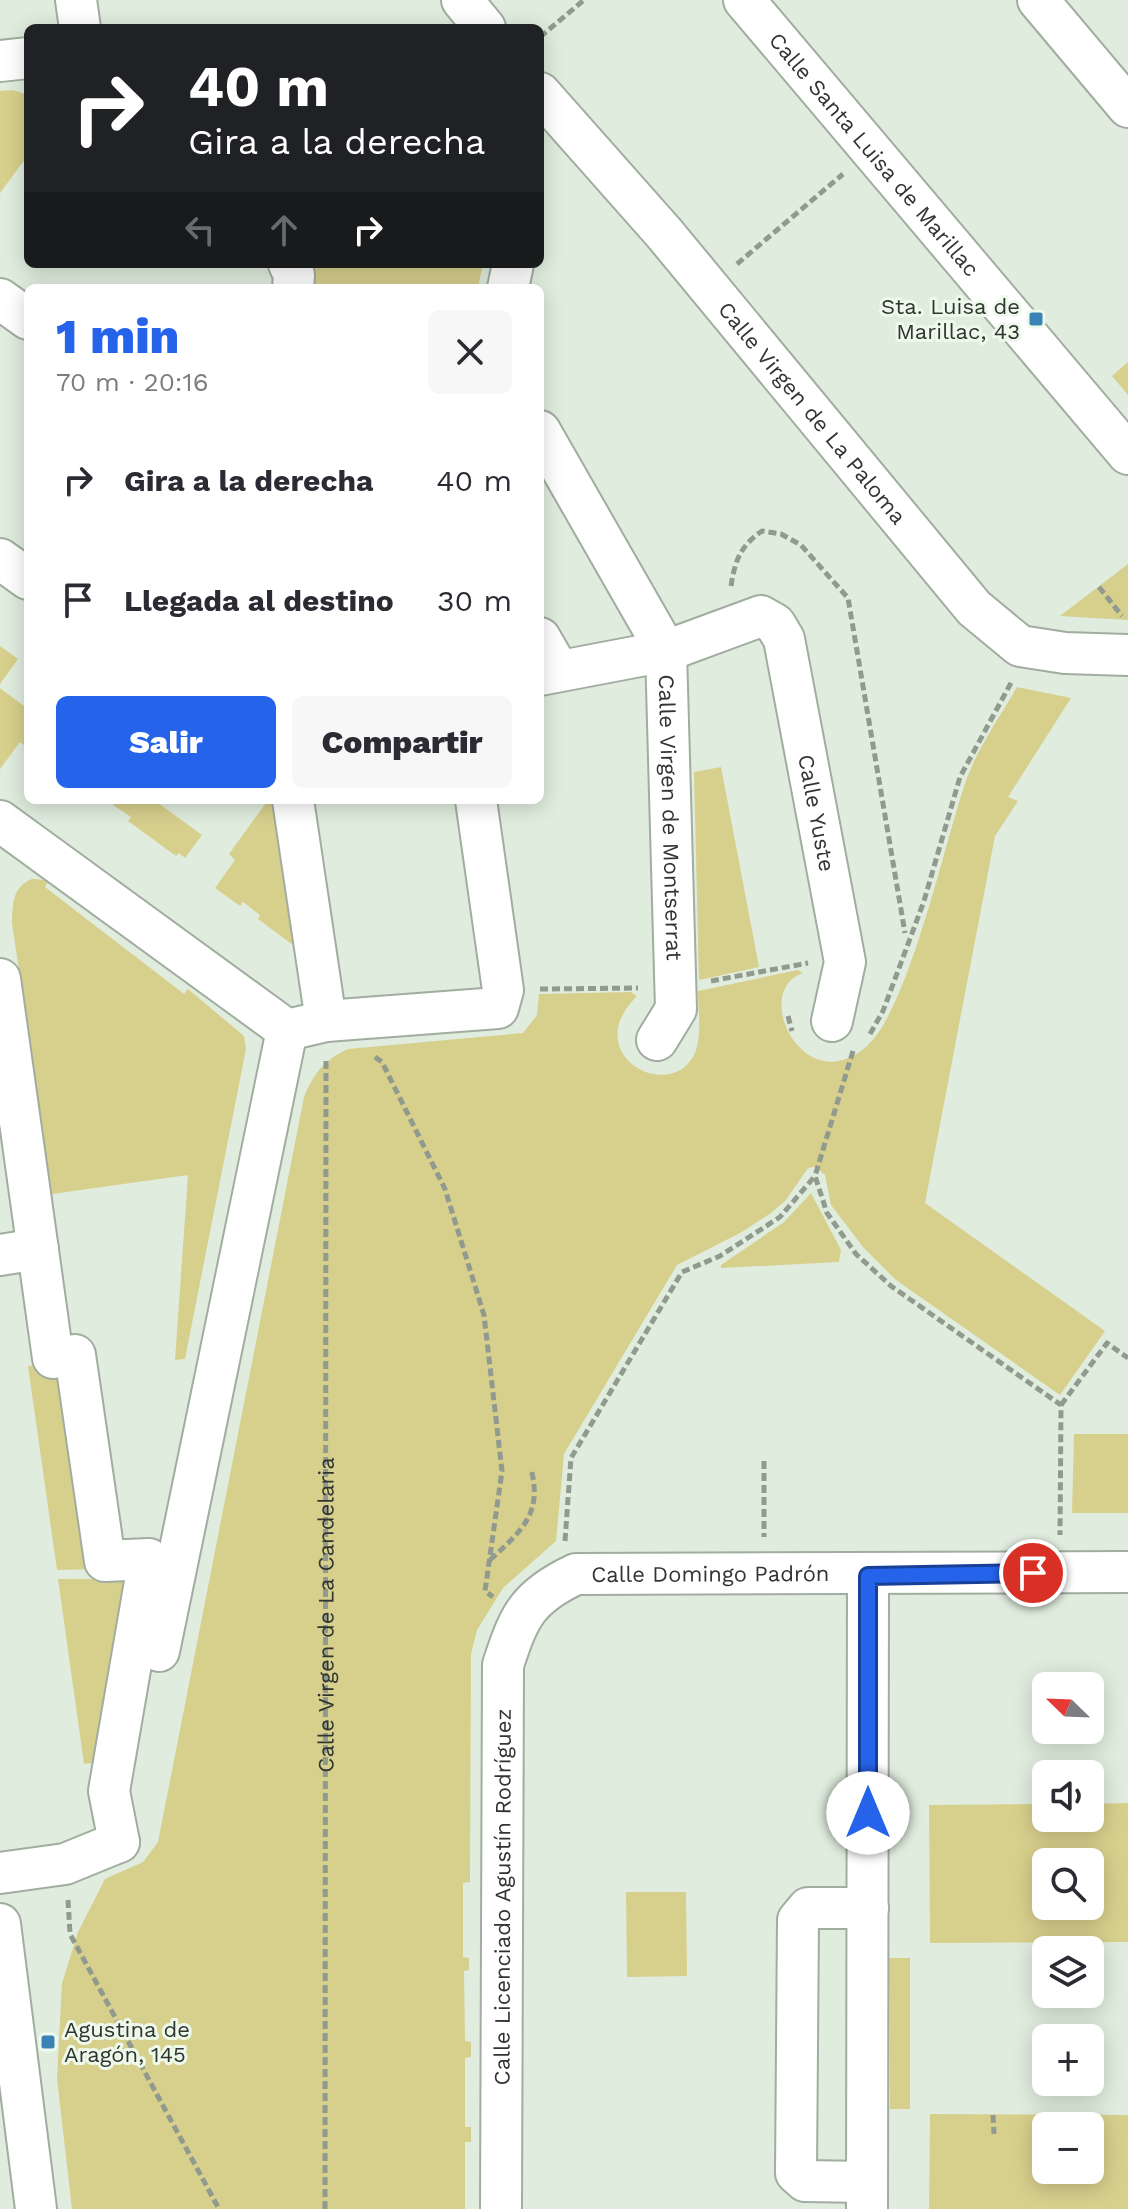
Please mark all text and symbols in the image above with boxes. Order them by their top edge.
street label: Calle Santa Luisa de Marillac [764,27,985,281]
text: 40 m [188,54,329,120]
icon: right [56,56,160,160]
text: Gira a la derecha [188,121,485,163]
icon: left [178,208,222,252]
icon: ahead [262,208,306,252]
icon: right [346,208,390,252]
place label: Sta. Luisa de Marillac, 43 [881,294,1020,344]
street label: Calle Virgen de La Paloma [713,297,911,529]
text: 1 min [56,308,179,365]
button: close [428,310,512,394]
marker: Sta. Luisa de Marillac, 43 [1027,310,1045,328]
text: 70 m · 20:16 [56,367,208,397]
icon: right [56,458,100,502]
text: Gira a la derecha [124,463,373,498]
text: 40 m [436,463,512,498]
icon: arrive [56,578,100,622]
text: Llegada al destino [124,583,394,618]
text: 30 m [437,583,512,618]
street label: Calle Virgen de Montserrat [654,674,687,961]
button: Salir [56,696,276,788]
button: Compartir [292,696,512,788]
street label: Calle Yuste [794,752,840,874]
street label: Calle Virgen de La Candelaria [313,1457,338,1773]
pin [999,1539,1067,1607]
icon: arrive [1011,1551,1055,1595]
street label: Calle Domingo Padrón [591,1561,829,1586]
north arrow [1032,1672,1104,1744]
map controls [1032,1672,1104,2184]
street label: Calle Licenciado Agustín Rodríguez [489,1709,515,2085]
button: sound [1032,1760,1104,1832]
position arrow [826,1771,910,1855]
button: search [1032,1848,1104,1920]
button: layers [1032,1936,1104,2008]
place label: Agustina de Aragón, 145 [64,2017,190,2067]
button: + [1032,2024,1104,2096]
marker: Agustina de Aragón, 145 [39,2033,57,2051]
button: − [1032,2112,1104,2184]

